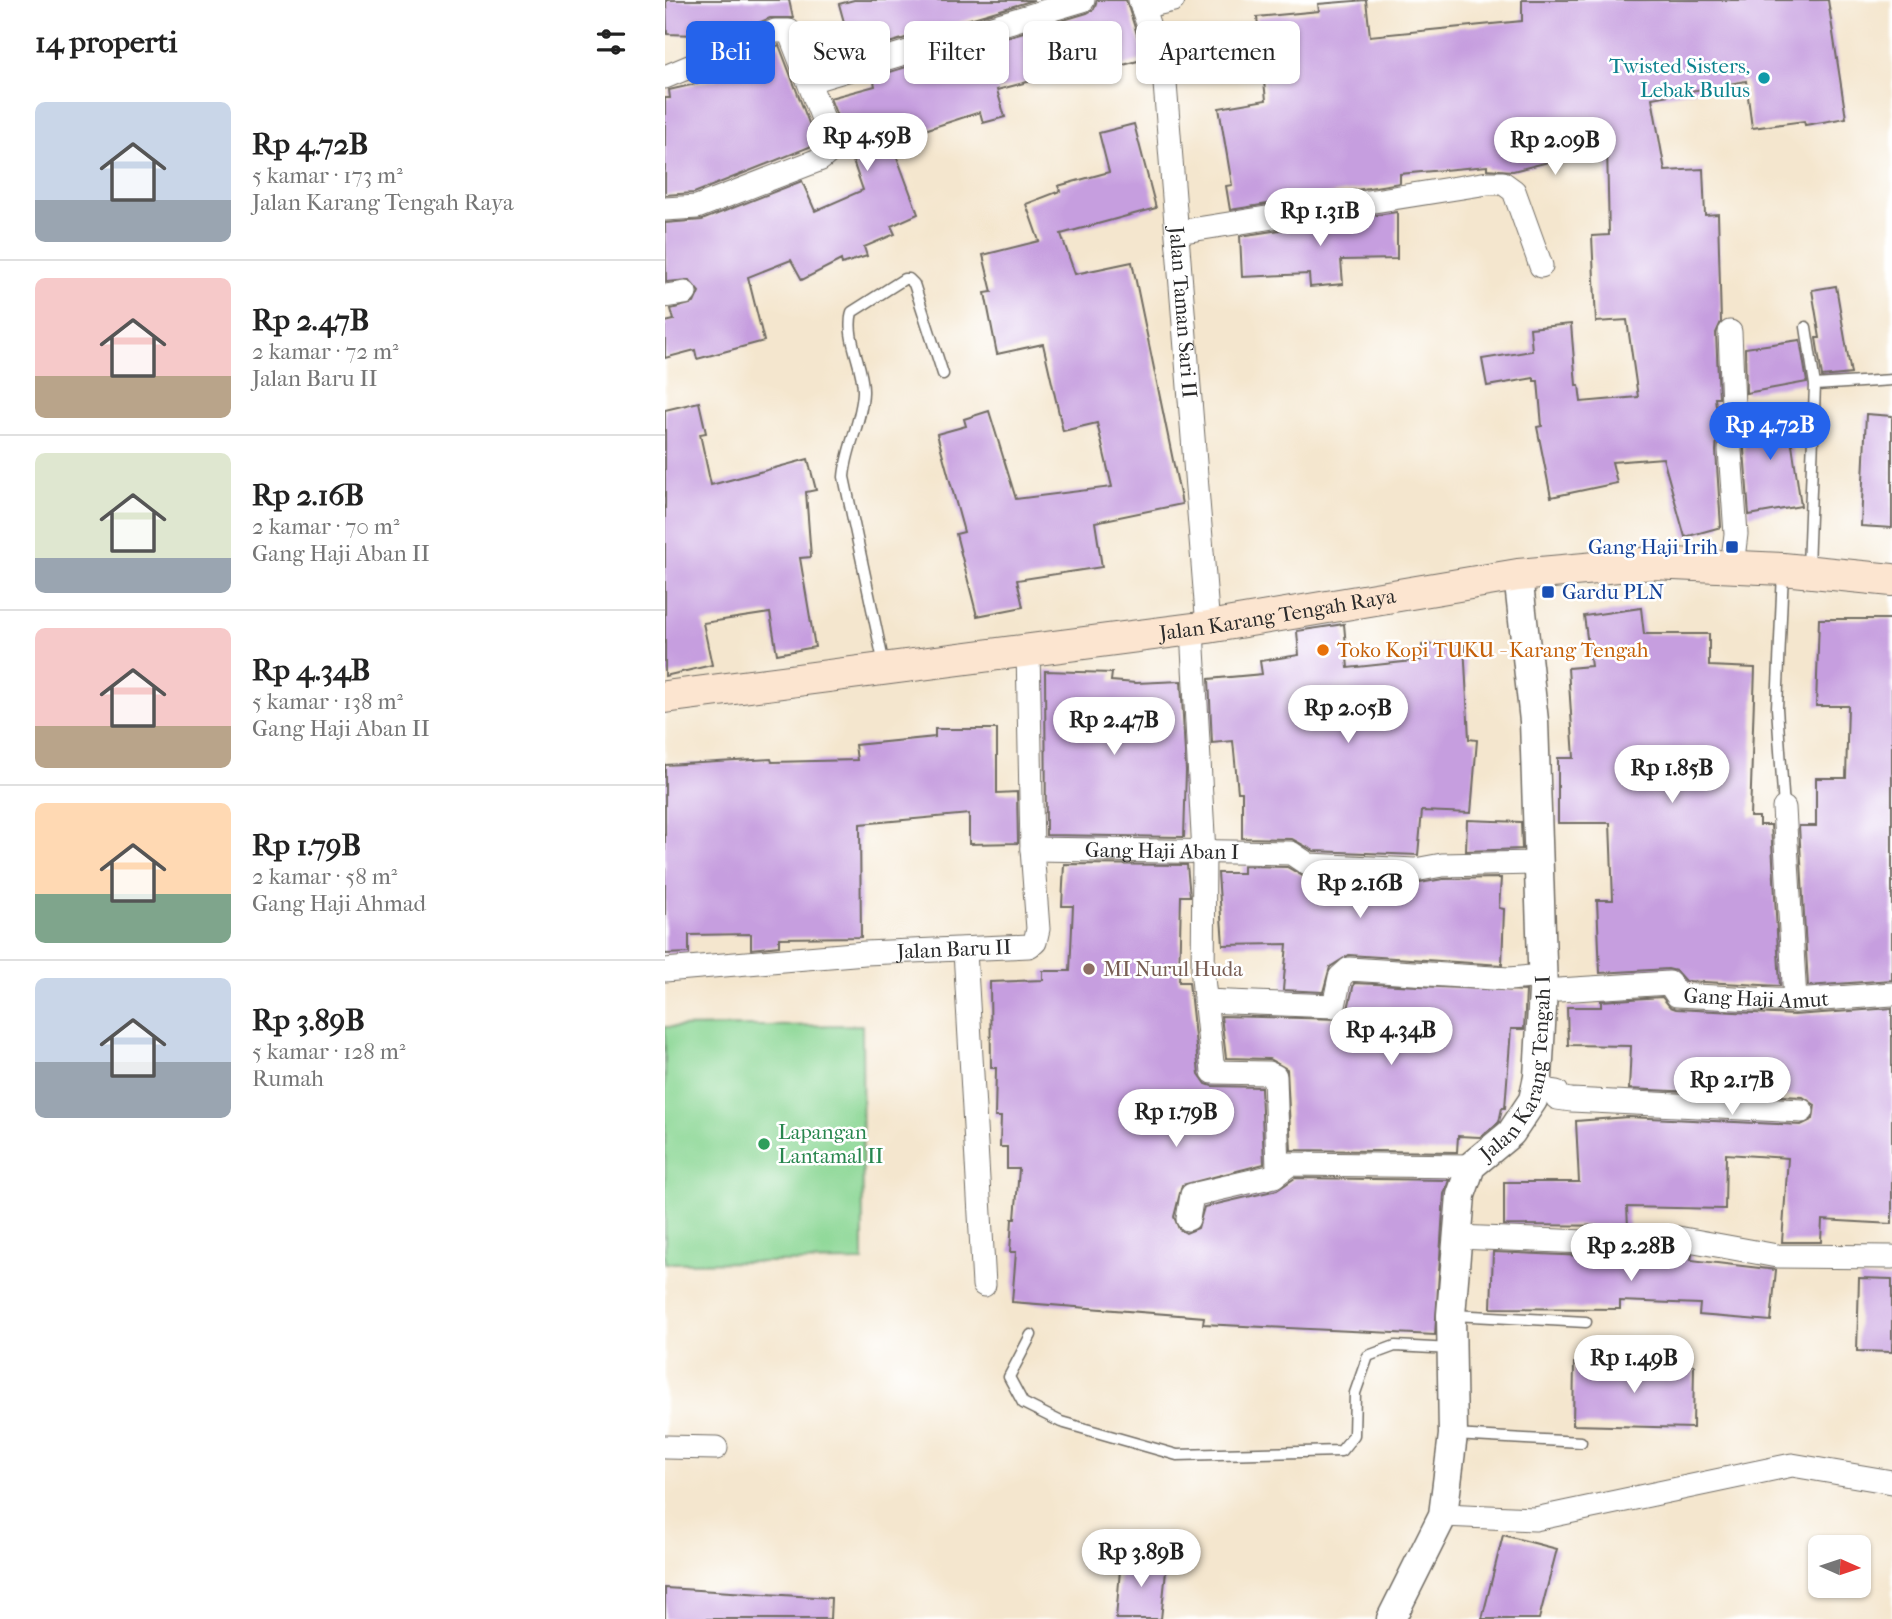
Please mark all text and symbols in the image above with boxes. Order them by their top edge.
chip: Beli [686,21,775,84]
chip: Sewa [789,21,890,84]
chip: Filter [904,21,1009,84]
chip: Baru [1023,21,1122,84]
chip: Apartemen [1136,21,1300,84]
icon: filters [592,23,630,61]
text: 14 properti [35,25,177,60]
place label: Twisted Sisters, Lebak Bulus [1609,54,1750,102]
marker: Twisted Sisters, Lebak Bulus [1756,70,1772,86]
pin: Rp 4.59B [795,114,939,173]
pin: Rp 2.09B [1483,118,1627,177]
text: Rp 4.59B [823,122,911,149]
text: Rp 2.09B [1510,126,1600,153]
text: Rp 4.72B [252,127,368,162]
icon: home [91,130,175,214]
text: 5 kamar · 173 m² [252,162,403,189]
pin: Rp 1.31B [1248,188,1392,248]
text: Jalan Karang Tengah Raya [252,189,514,216]
text: Rp 1.31B [1280,197,1360,224]
street label: Jalan Taman Sari II [1164,224,1202,399]
text: Rp 2.47B [252,303,369,338]
icon: home [91,306,175,390]
text: 2 kamar · 72 m² [252,338,399,365]
text: Jalan Baru II [252,365,377,392]
pin: Rp 4.72B [1698,402,1842,462]
text: Rp 4.72B [1725,411,1815,438]
text: Rp 2.16B [252,478,364,513]
icon: home [91,481,175,565]
text: 2 kamar · 70 m² [252,513,399,540]
place label: Gang Haji Irih [1588,535,1718,559]
marker: Gang Haji Irih [1724,539,1740,555]
text: Gang Haji Aban II [252,540,430,567]
place label: Gardu PLN [1562,580,1664,604]
street label: Jalan Karang Tengah Raya [1156,584,1398,645]
marker: Gardu PLN [1540,584,1556,600]
place label: Toko Kopi TUKU - Karang Tengah [1337,638,1649,662]
marker: Toko Kopi TUKU - Karang Tengah [1315,642,1331,658]
text: Rp 4.34B [252,653,370,688]
icon: home [91,656,175,740]
pin: Rp 2.05B [1276,686,1420,745]
text: 5 kamar · 138 m² [252,688,403,715]
text: Rp 2.05B [1304,694,1392,721]
pin: Rp 2.47B [1042,698,1186,757]
text: Rp 2.47B [1069,706,1159,733]
text: Gang Haji Aban II [252,715,430,742]
pin: Rp 1.85B [1600,746,1744,805]
text: Rp 1.85B [1630,754,1714,781]
text: Rp 1.79B [252,828,361,863]
icon: home [91,831,175,915]
street label: Gang Haji Aban I [1085,838,1239,864]
pin: Rp 2.16B [1288,860,1432,920]
text: 2 kamar · 58 m² [252,863,397,890]
text: Rp 2.16B [1317,869,1403,896]
text: Gang Haji Ahmad [252,890,426,917]
street label: Jalan Baru II [894,935,1012,964]
place label: MI Nurul Huda [1103,957,1243,981]
marker: MI Nurul Huda [1081,961,1097,977]
street label: Jalan Karang Tengah I [1473,975,1555,1167]
street label: Gang Haji Amut [1683,983,1830,1013]
text: Rp 3.89B [252,1003,365,1038]
icon: home [91,1006,175,1090]
pin: Rp 4.34B [1319,1007,1463,1067]
text: Rp 4.34B [1346,1016,1436,1043]
text: 5 kamar · 128 m² [252,1038,405,1065]
pin: Rp 2.17B [1660,1058,1804,1117]
text: Rumah [252,1065,324,1092]
text: Rp 2.17B [1690,1066,1774,1093]
pin: Rp 1.79B [1104,1090,1248,1149]
text: Rp 1.79B [1134,1098,1218,1125]
place label: Lapangan Lantamal II [778,1120,884,1168]
marker: Lapangan Lantamal II [756,1136,772,1152]
pin: Rp 2.28B [1559,1224,1703,1283]
text: Rp 2.28B [1587,1232,1675,1259]
pin: Rp 1.49B [1562,1336,1706,1395]
text: Rp 1.49B [1590,1344,1678,1371]
pin: Rp 3.89B [1069,1530,1213,1589]
north arrow [1808,1535,1871,1598]
map controls [1808,1535,1871,1598]
text: Rp 3.89B [1098,1538,1184,1565]

